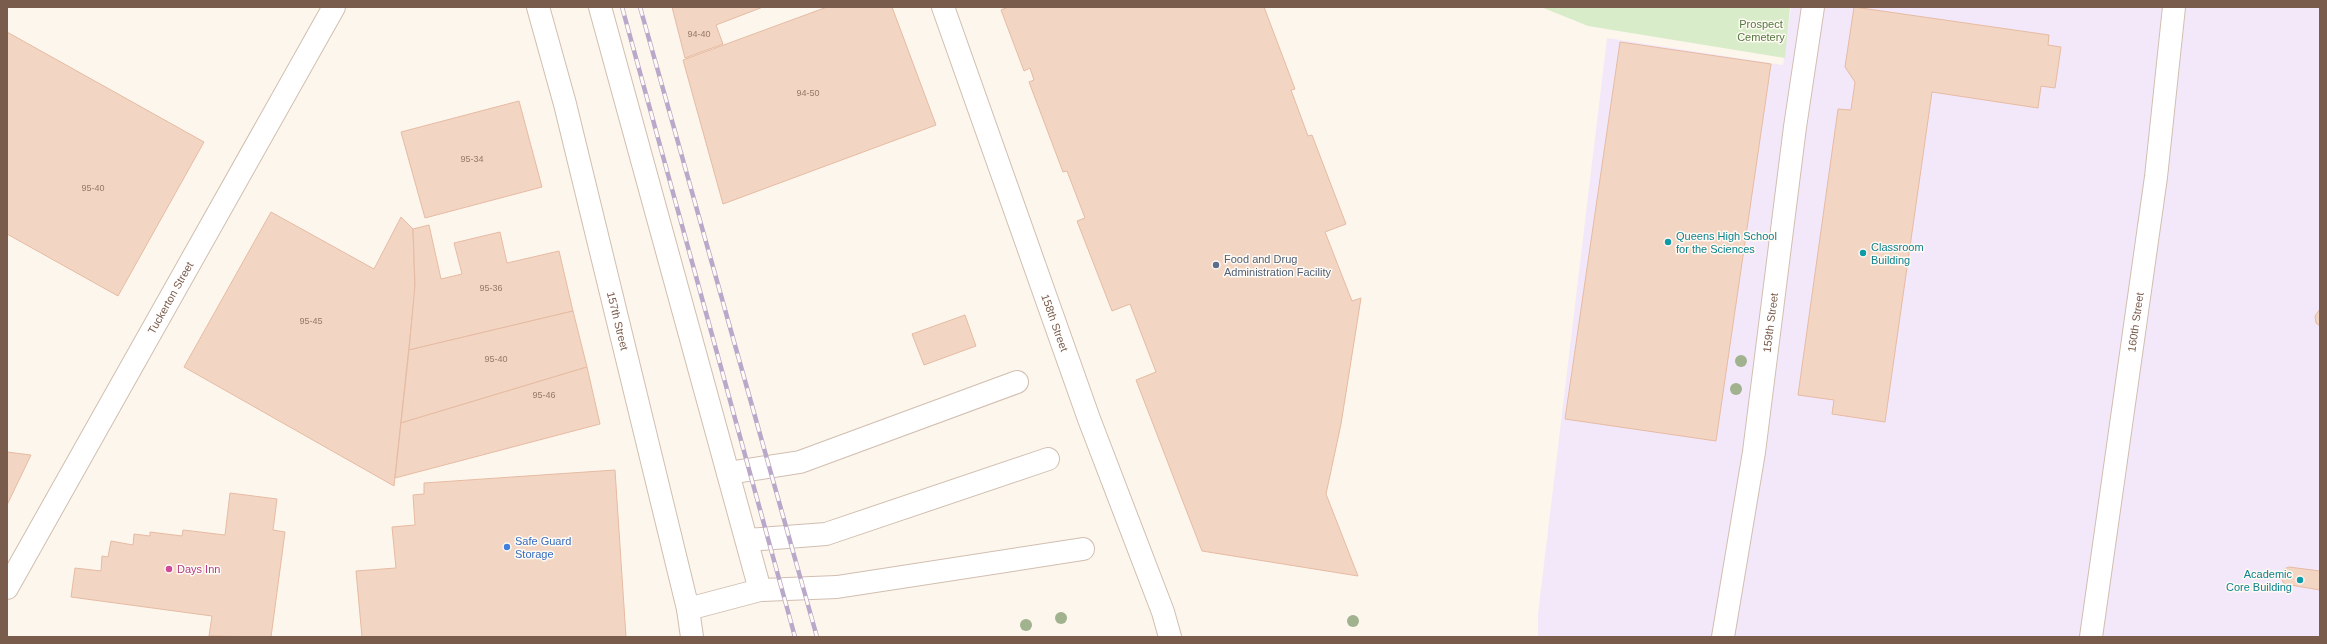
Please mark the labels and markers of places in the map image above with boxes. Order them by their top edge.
place label: Queens High School for the Sciences [1676,230,1777,255]
marker: Queens High School for the Sciences [1663,237,1673,247]
place label: Classroom Building [1871,241,1924,266]
marker: Classroom Building [1858,248,1868,258]
place label: Food and Drug Administration Facility [1224,253,1331,278]
marker: Food and Drug Administration Facility [1211,260,1221,270]
place label: Safe Guard Storage [515,535,571,560]
marker: Safe Guard Storage [502,542,512,552]
place label: Days Inn [177,563,220,575]
marker: Days Inn [164,564,174,574]
place label: Academic Core Building [2226,568,2293,593]
marker: Academic Core Building [2295,575,2305,585]

